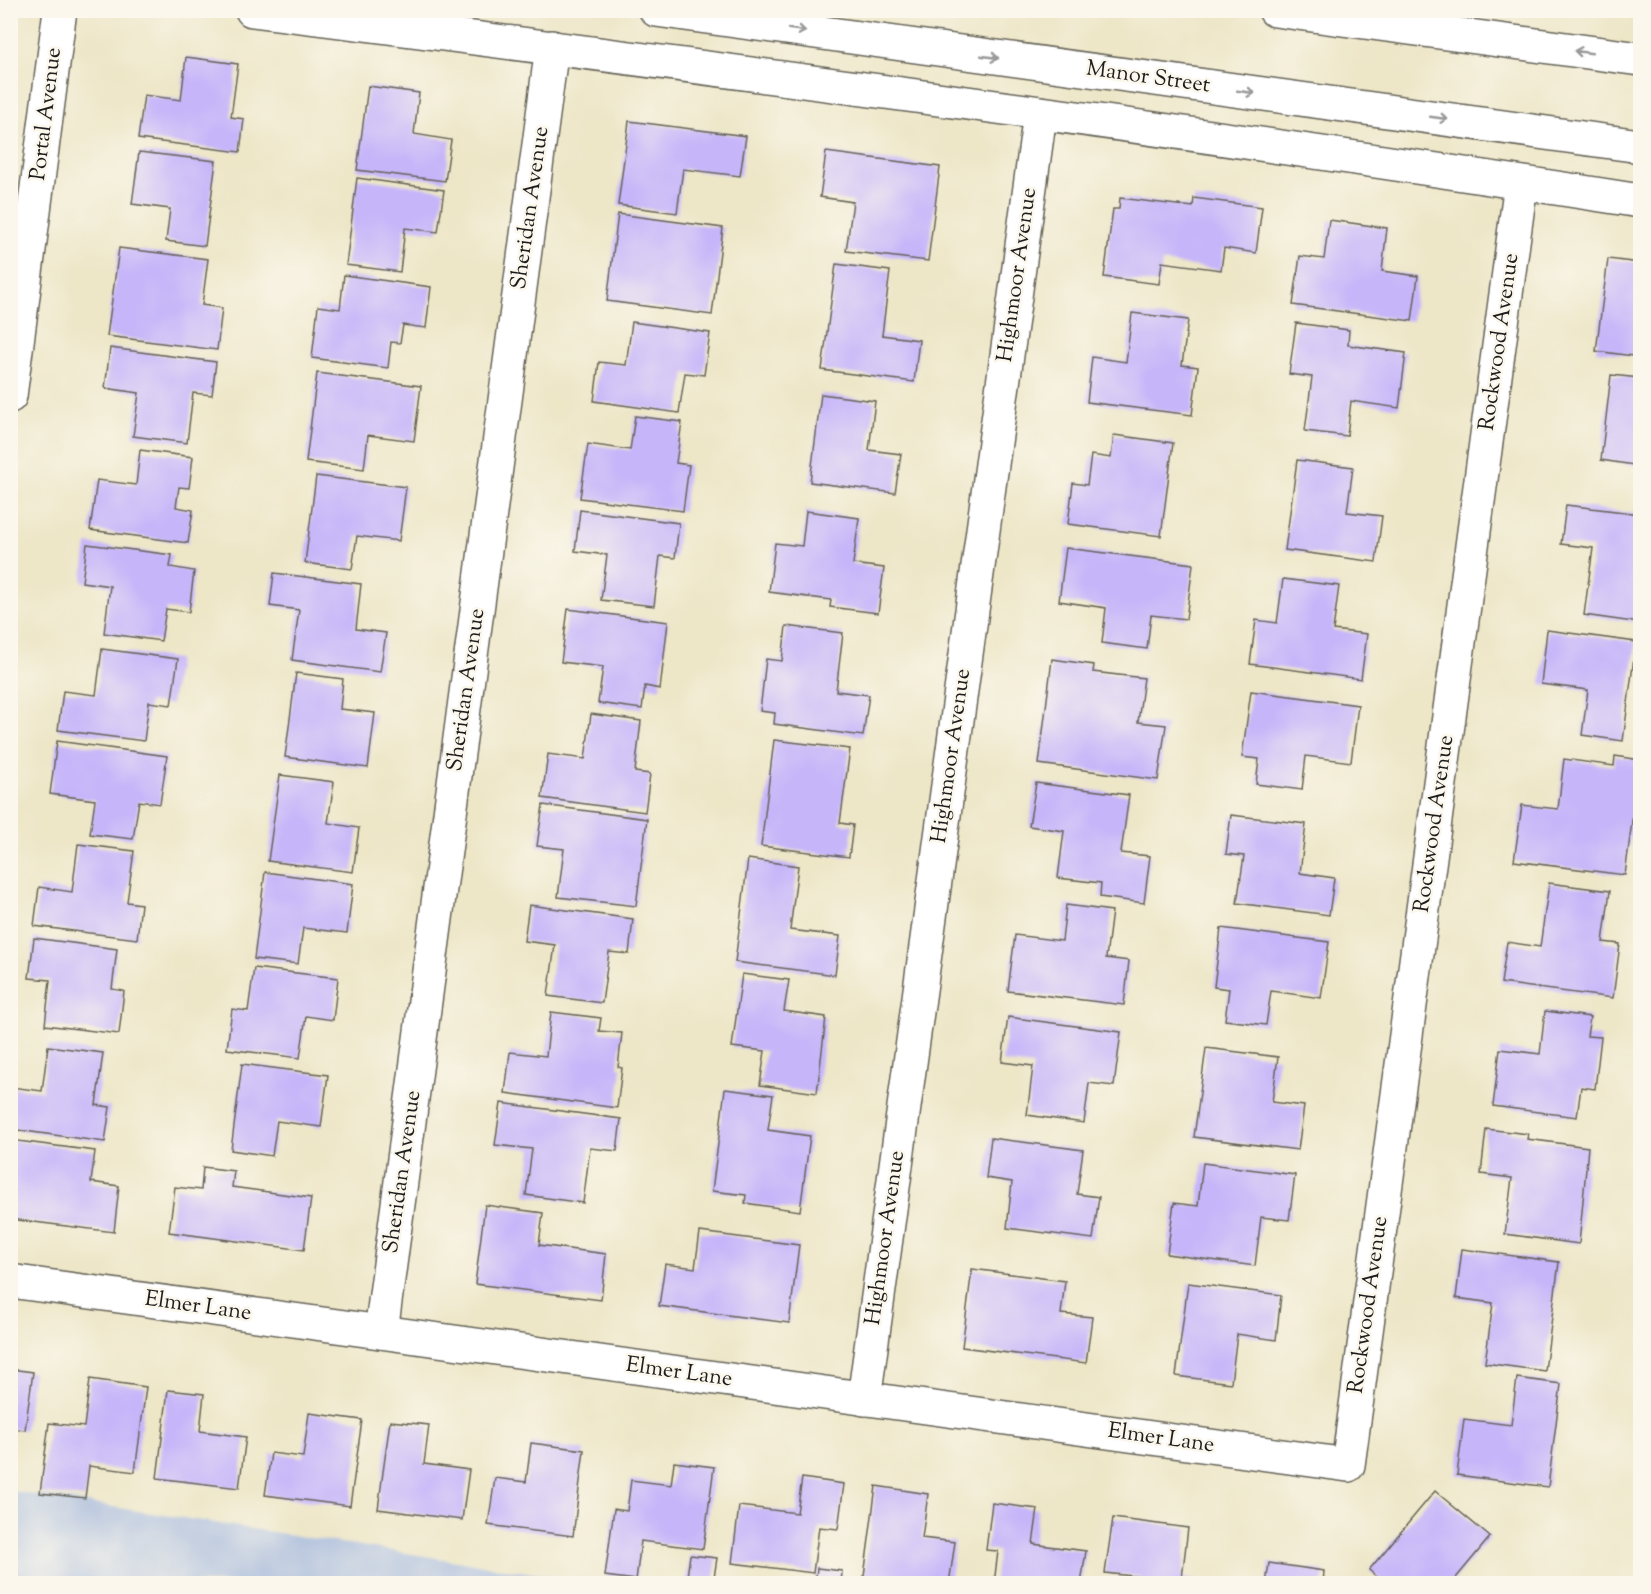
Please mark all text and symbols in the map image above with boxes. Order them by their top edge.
one-way arrow [786,25,806,36]
street label: Portal Avenue [23,46,71,182]
one-way arrow [1573,46,1593,57]
one-way arrow [980,51,999,62]
street label: Manor Street [1084,53,1213,103]
one-way arrow [1235,86,1255,97]
one-way arrow [1428,113,1448,124]
street label: Sheridan Avenue [504,124,558,292]
street label: Highmoor Avenue [990,186,1046,364]
street label: Rockwood Avenue [1472,251,1528,433]
street label: Sheridan Avenue [440,606,494,774]
street label: Highmoor Avenue [924,667,980,845]
street label: Rockwood Avenue [1407,733,1463,915]
street label: Sheridan Avenue [376,1088,430,1256]
street label: Highmoor Avenue [858,1149,914,1327]
street label: Rockwood Avenue [1341,1214,1397,1396]
street label: Elmer Lane [143,1284,253,1330]
street label: Elmer Lane [624,1350,734,1396]
street label: Elmer Lane [1106,1416,1216,1462]

